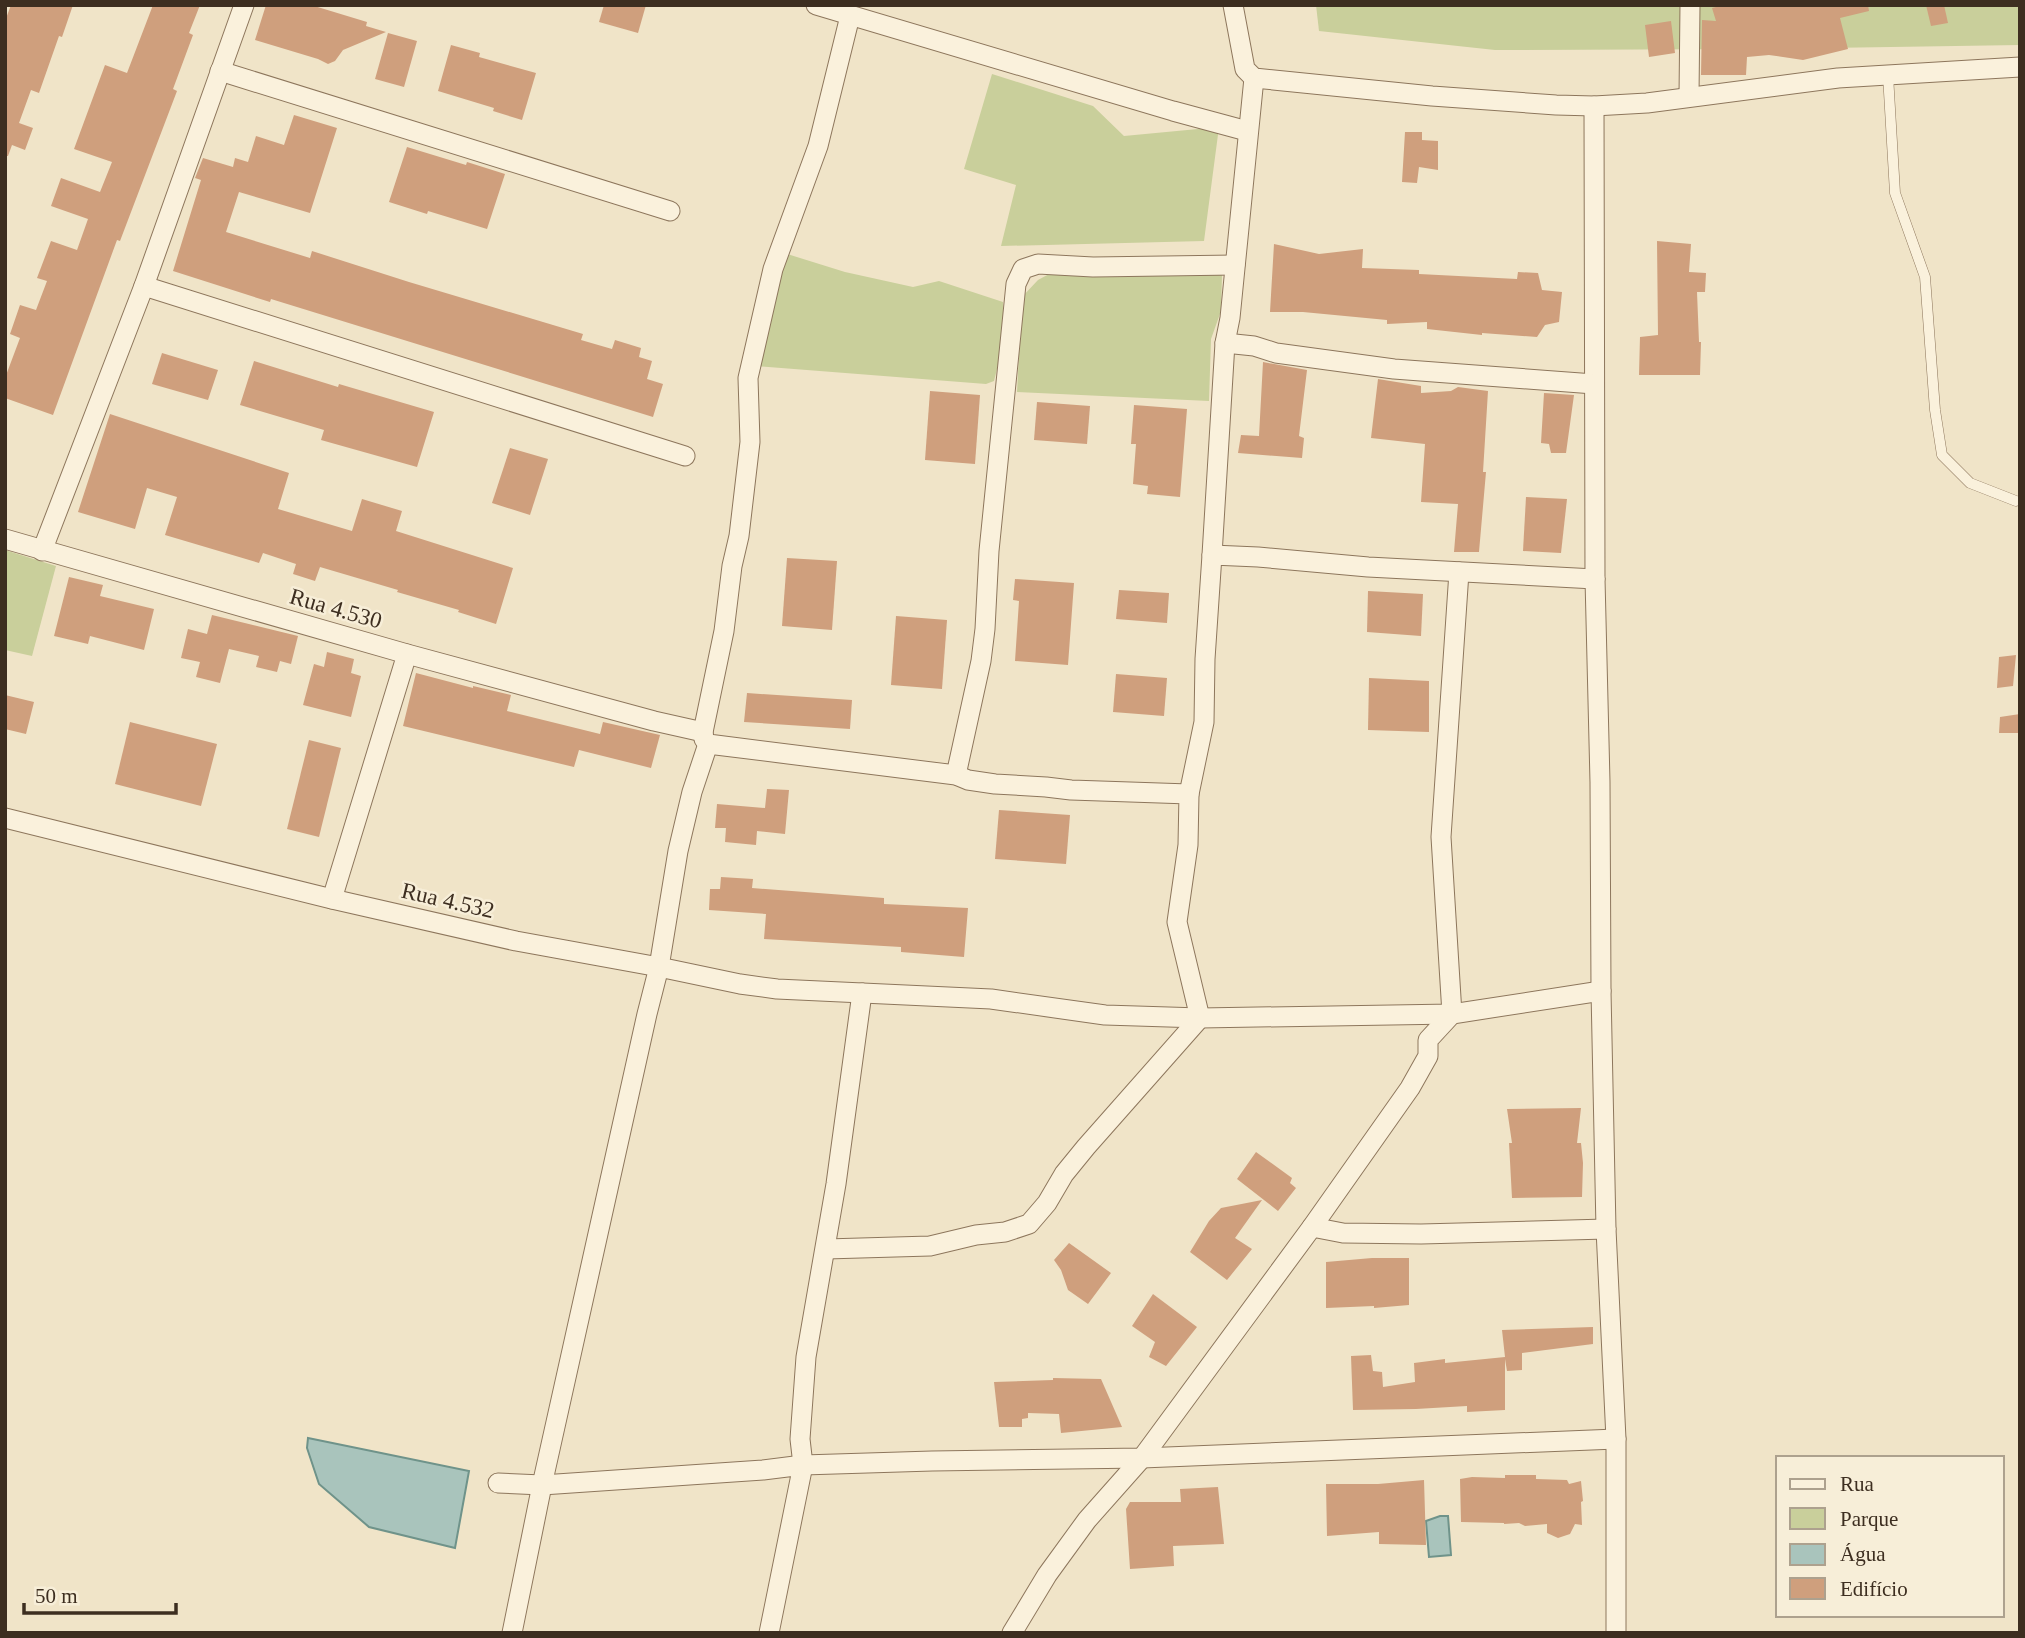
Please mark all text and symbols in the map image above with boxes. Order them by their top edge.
street label: Rua 4.530 [287,583,385,634]
street label: Rua 4.532 [399,878,497,923]
legend [1776,1456,2004,1617]
text: Rua [1840,1472,1875,1496]
text: Parque [1840,1507,1898,1531]
text: Água [1840,1542,1886,1566]
scale bar [24,1572,177,1616]
text: Edifício [1840,1577,1908,1601]
text: 50 m [35,1584,78,1608]

